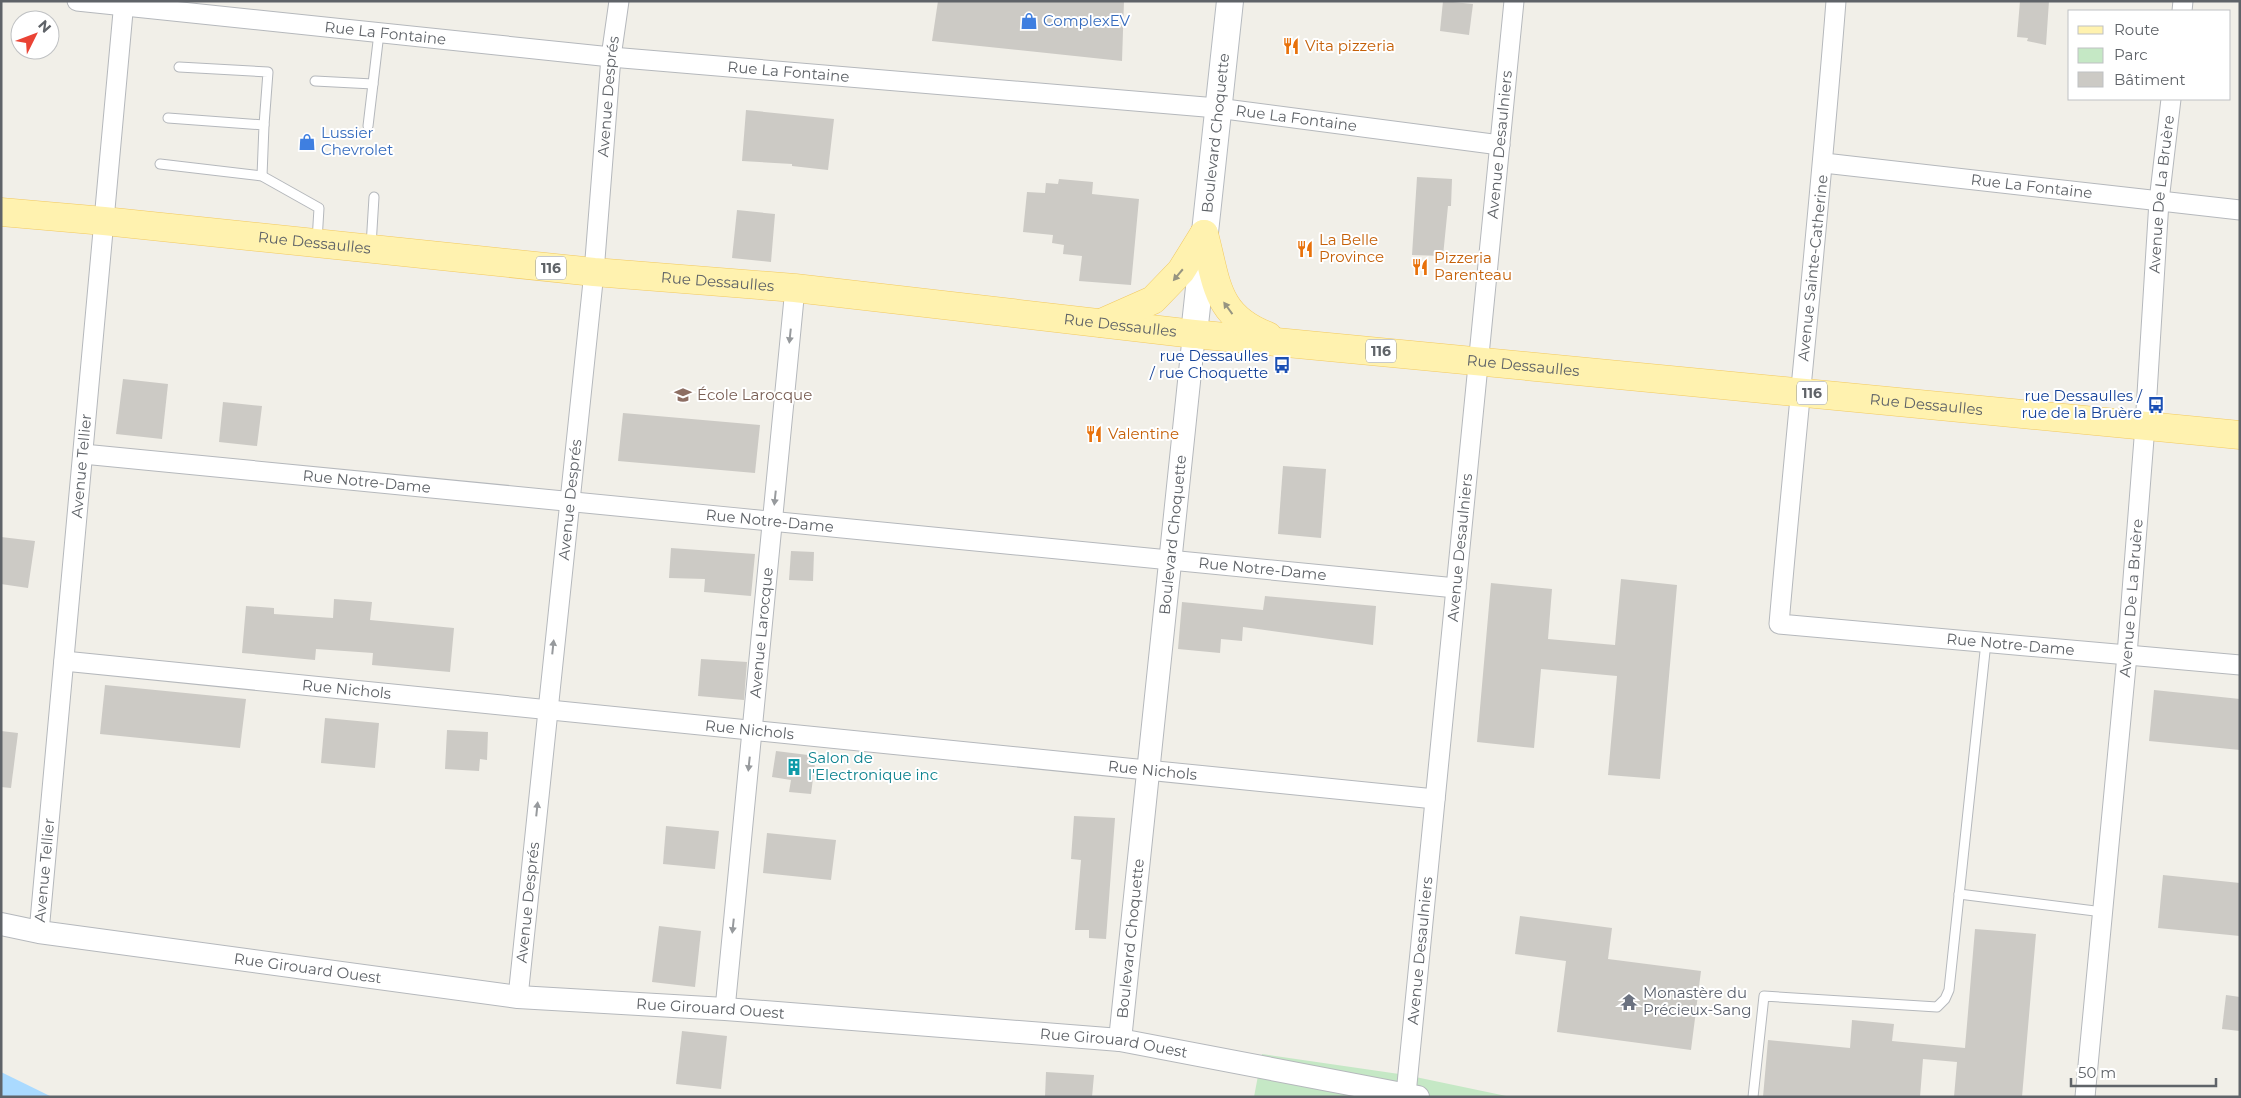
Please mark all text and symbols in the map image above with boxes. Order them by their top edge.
north arrow [10,10,60,60]
legend [2068,10,2231,100]
shop icon: ComplexEV [1019,11,1039,31]
place label: ComplexEV [1043,11,1131,30]
text: N [34,16,55,37]
street label: Rue La Fontaine [324,17,447,49]
text: Route [2114,20,2159,39]
street label: Avenue Després [593,35,623,158]
restaurant icon: Vita pizzeria [1281,36,1301,56]
place label: Vita pizzeria [1305,36,1395,55]
text: Parc [2114,45,2148,64]
street label: Boulevard Choquette [1197,52,1233,214]
street label: Rue La Fontaine [727,57,850,86]
street label: Avenue Desaulniers [1483,70,1516,220]
text: Bâtiment [2114,70,2186,89]
street label: Rue La Fontaine [1234,101,1358,135]
street label: Avenue De La Bruère [2145,114,2178,274]
place label: Lussier Chevrolet [321,123,393,159]
shop icon: Lussier Chevrolet [297,132,317,152]
street label: Rue La Fontaine [1970,170,2094,202]
street label: Avenue Sainte-Catherine [1793,174,1832,362]
street label: Rue Dessaulles [257,227,372,258]
place label: La Belle Province [1319,230,1384,266]
restaurant icon: La Belle Province [1295,239,1315,259]
place label: Pizzeria Parenteau [1434,248,1512,284]
road number: 116 [536,256,566,280]
restaurant icon: Pizzeria Parenteau [1410,257,1430,277]
street label: Rue Dessaulles [660,267,775,295]
one-way arrow [1172,268,1183,281]
one-way arrow [1223,301,1233,315]
street label: Rue Dessaulles [1063,309,1178,341]
one-way arrow [786,329,794,345]
road number: 116 [1366,340,1396,362]
place label: rue Dessaulles / rue Choquette [1149,346,1268,382]
street label: Rue Dessaulles [1466,350,1581,380]
bus stop icon: rue Dessaulles / rue Choquette [1272,355,1292,375]
road number: 116 [1797,382,1827,404]
school or university icon: École Larocque [673,385,693,405]
place label: École Larocque [697,385,812,404]
place label: rue Dessaulles / rue de la Bruère [2022,386,2143,422]
street label: Rue Dessaulles [1869,389,1984,419]
bus stop icon: rue Dessaulles / rue de la Bruère [2146,395,2166,415]
street label: Avenue Tellier [67,413,95,519]
restaurant icon: Valentine [1084,424,1104,444]
place label: Valentine [1108,424,1179,443]
street label: Avenue Després [554,438,585,561]
street label: Boulevard Choquette [1155,454,1190,616]
street label: Rue Notre-Dame [302,465,432,497]
street label: Avenue Desaulniers [1443,473,1476,623]
one-way arrow [770,490,778,506]
street label: Rue Notre-Dame [705,505,835,536]
street label: Avenue De La Bruère [2115,518,2147,678]
street label: Rue Notre-Dame [1197,553,1327,584]
street label: Avenue Larocque [745,567,777,699]
street label: Rue Notre-Dame [1946,629,2075,659]
one-way arrow [550,639,558,655]
street label: Rue Nichols [301,675,392,703]
street label: Rue Nichols [704,716,795,743]
place label: Salon de l'Electronique inc [808,748,938,784]
street label: Rue Nichols [1107,756,1198,784]
one-way arrow [744,757,752,773]
building icon: Salon de l'Electronique inc [784,757,804,777]
one-way arrow [533,801,541,817]
street label: Avenue Tellier [30,817,58,923]
street label: Avenue Després [512,841,543,964]
street label: Boulevard Choquette [1112,858,1148,1019]
street label: Avenue Desaulniers [1403,876,1436,1026]
one-way arrow [729,918,737,934]
street label: Rue Girouard Ouest [233,949,383,987]
place label: Monastère du Précieux-Sang [1643,983,1751,1019]
temple icon: Monastère du Précieux-Sang [1619,992,1639,1012]
street label: Rue Girouard Ouest [636,994,785,1023]
street label: Rue Girouard Ouest [1039,1024,1189,1062]
scale bar [2071,1056,2216,1088]
text: 50 m [2078,1063,2116,1082]

